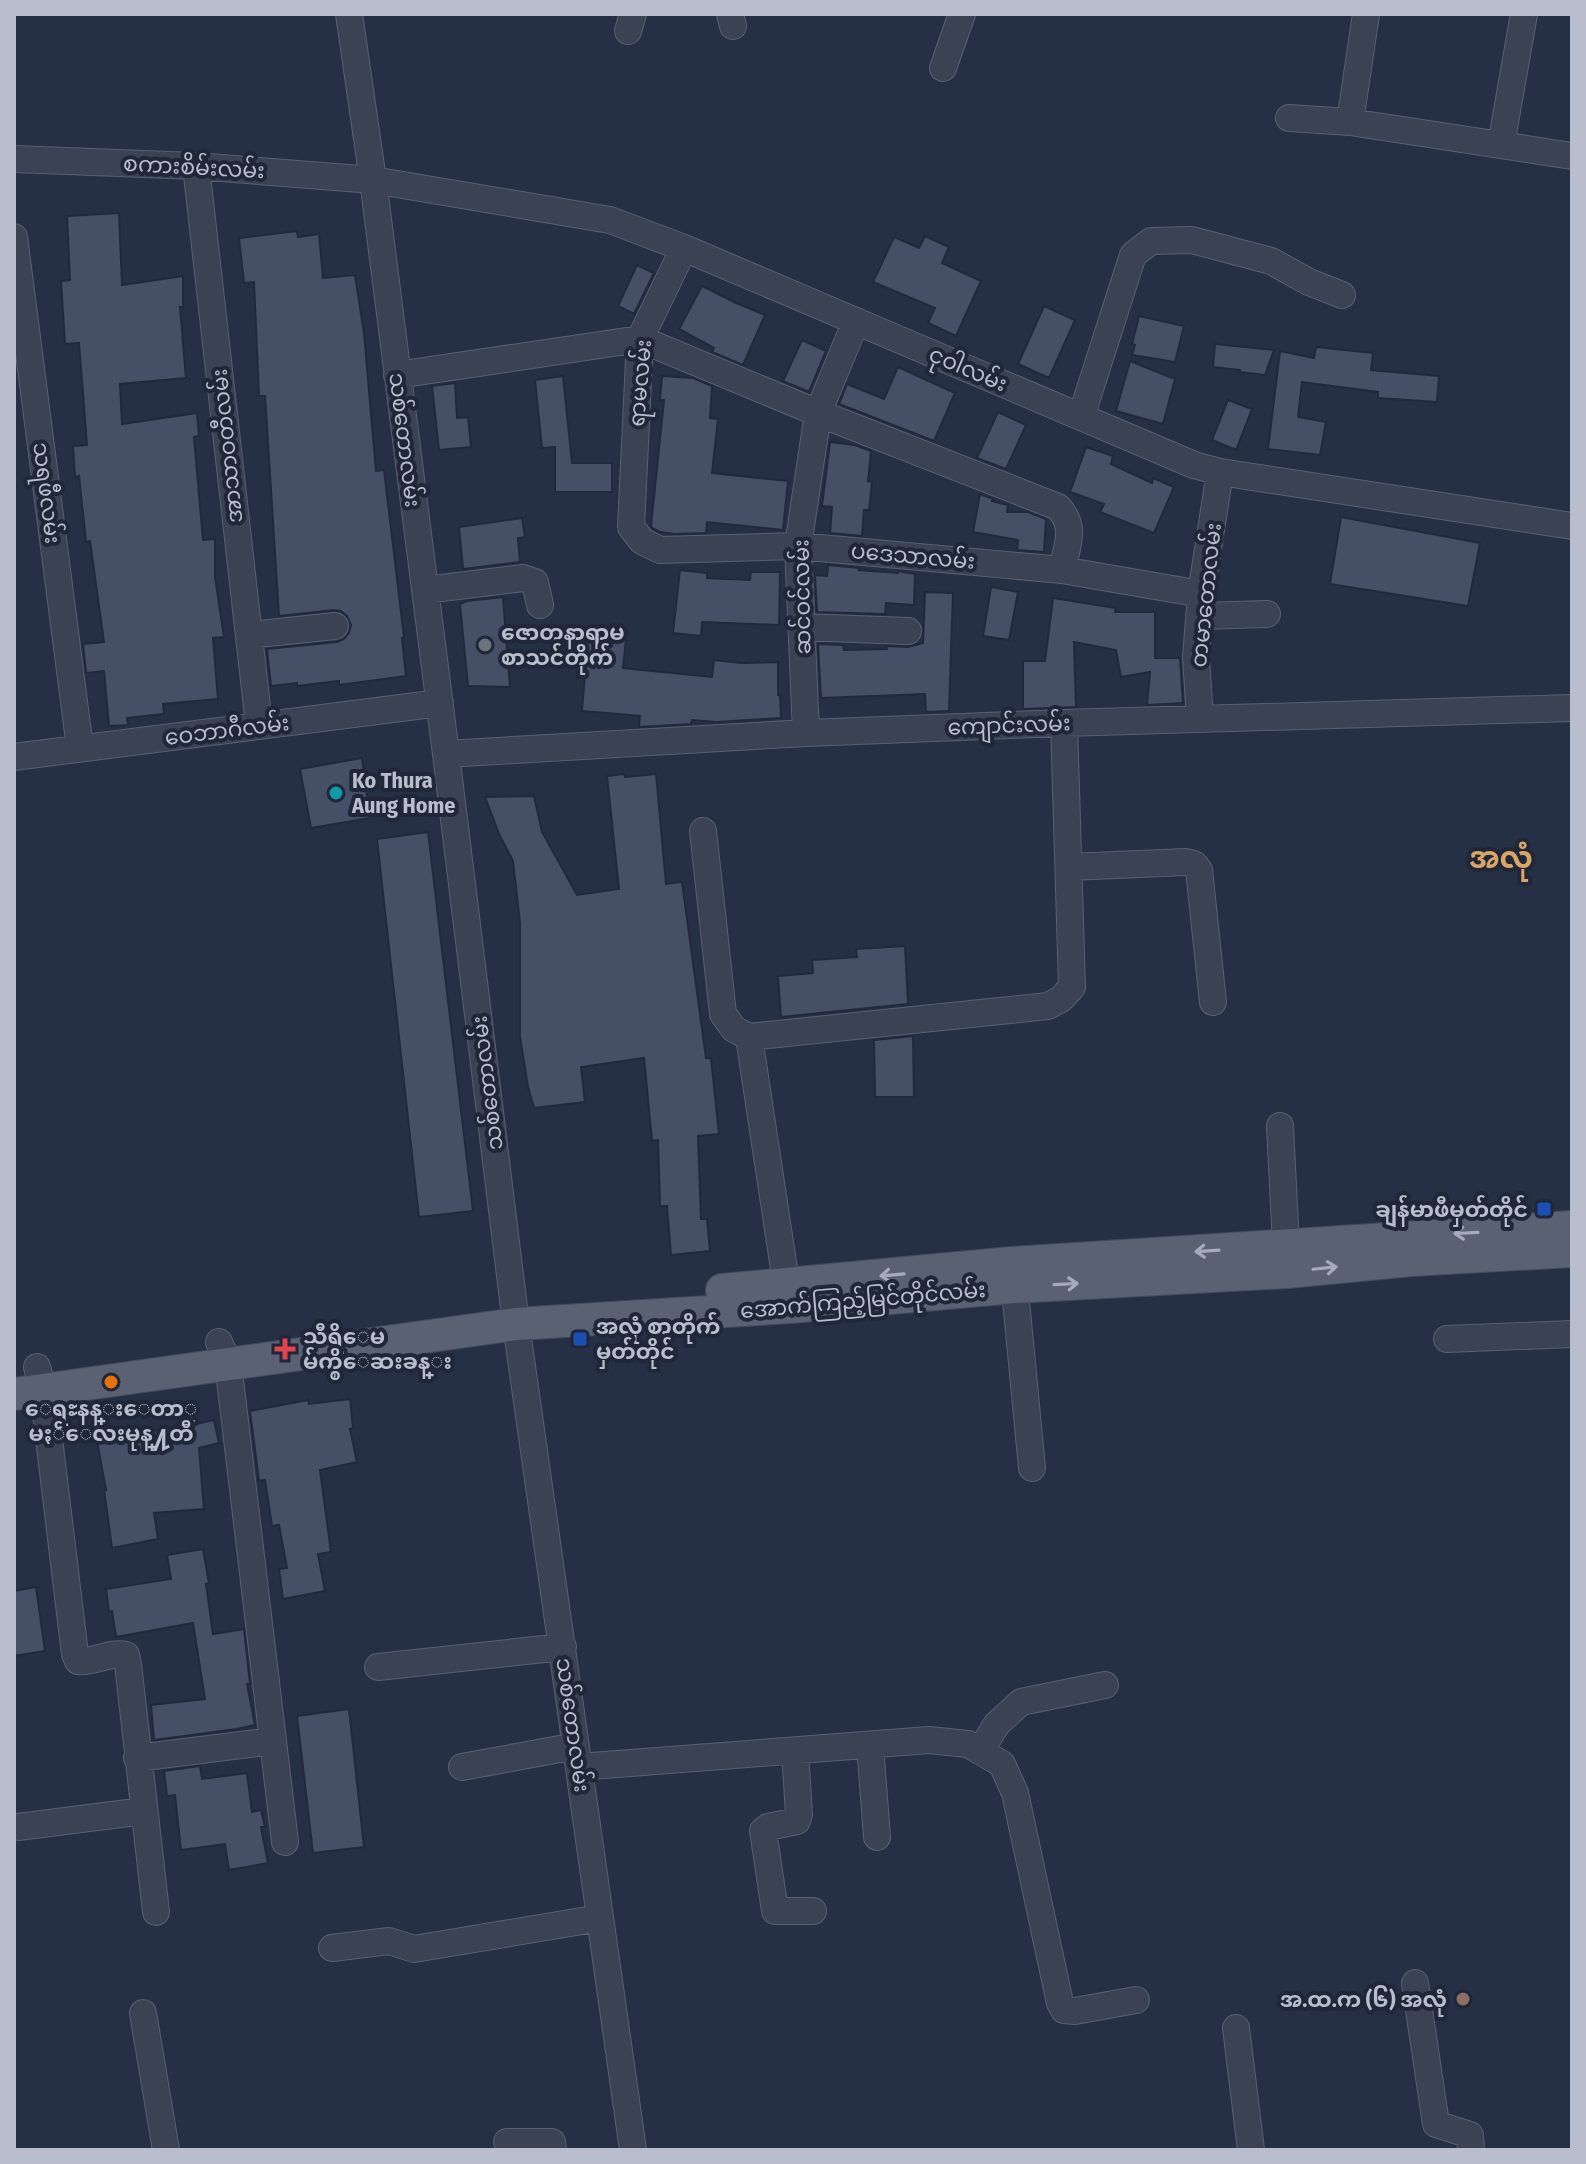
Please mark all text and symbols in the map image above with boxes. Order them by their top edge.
street label: စကားစိမ်းလမ်း [123,148,266,184]
street label: ရာမလမ်း [621,338,661,428]
street label: ငုဝါလမ်း [923,339,1012,401]
street label: အာသာဝတီလမ်း [203,367,249,525]
street label: သစ်တောလမ်း [383,371,429,509]
street label: သရဖီလမ်း [23,440,69,546]
street label: တမာတောလမ်း [1183,521,1227,669]
street label: ပဒေသာလမ်း [850,535,976,575]
street label: ဆင်ဝင်လမ်း [785,539,817,655]
place label: ဇောတနာရာမ စာသင်တိုက် [501,619,625,675]
marker: ဇောတနာရာမ စာသင်တိုက် [476,636,494,654]
street label: ဝေဘာဂီလမ်း [163,707,291,751]
street label: ကျောင်းလမ်း [947,707,1071,746]
place label: Ko Thura Aung Home [351,767,455,819]
marker: Ko Thura Aung Home [327,784,345,802]
district label: အလုံ [1469,840,1533,882]
street label: သစ်တောလမ်း [463,1014,509,1152]
place label: ချန်မာဖီမှတ်တိုင် [1375,1194,1528,1228]
marker: ချန်မာဖီမှတ်တိုင် [1535,1200,1553,1218]
one-way arrow [1453,1225,1480,1240]
one-way arrow [1194,1244,1221,1259]
one-way arrow [1311,1261,1338,1276]
one-way arrow [879,1267,906,1282]
street label: အောက်ကြည့်မြင်တိုင်လမ်း [739,1274,987,1328]
one-way arrow [1052,1277,1079,1292]
place label: အလုံ စာတိုက် မှတ်တိုင် [596,1311,720,1369]
place label: သီရိေမ မ်က္စိေဆးခန္း [303,1322,452,1379]
marker: အလုံ စာတိုက် မှတ်တိုင် [571,1330,589,1348]
marker: သီရိေမ မ်က္စိေဆးခန္း [274,1338,296,1360]
marker: ေရႊနန္းေတာ္ မႏၲေလးမုန္႔တီ [102,1373,120,1391]
place label: ေရႊနန္းေတာ္ မႏၲေလးမုန္႔တီ [25,1395,197,1452]
street label: သစ်တောလမ်း [550,1656,598,1794]
place label: အ.ထ.က (၆) အလုံ [1280,1985,1447,2017]
marker: အ.ထ.က (၆) အလုံ [1454,1990,1472,2008]

